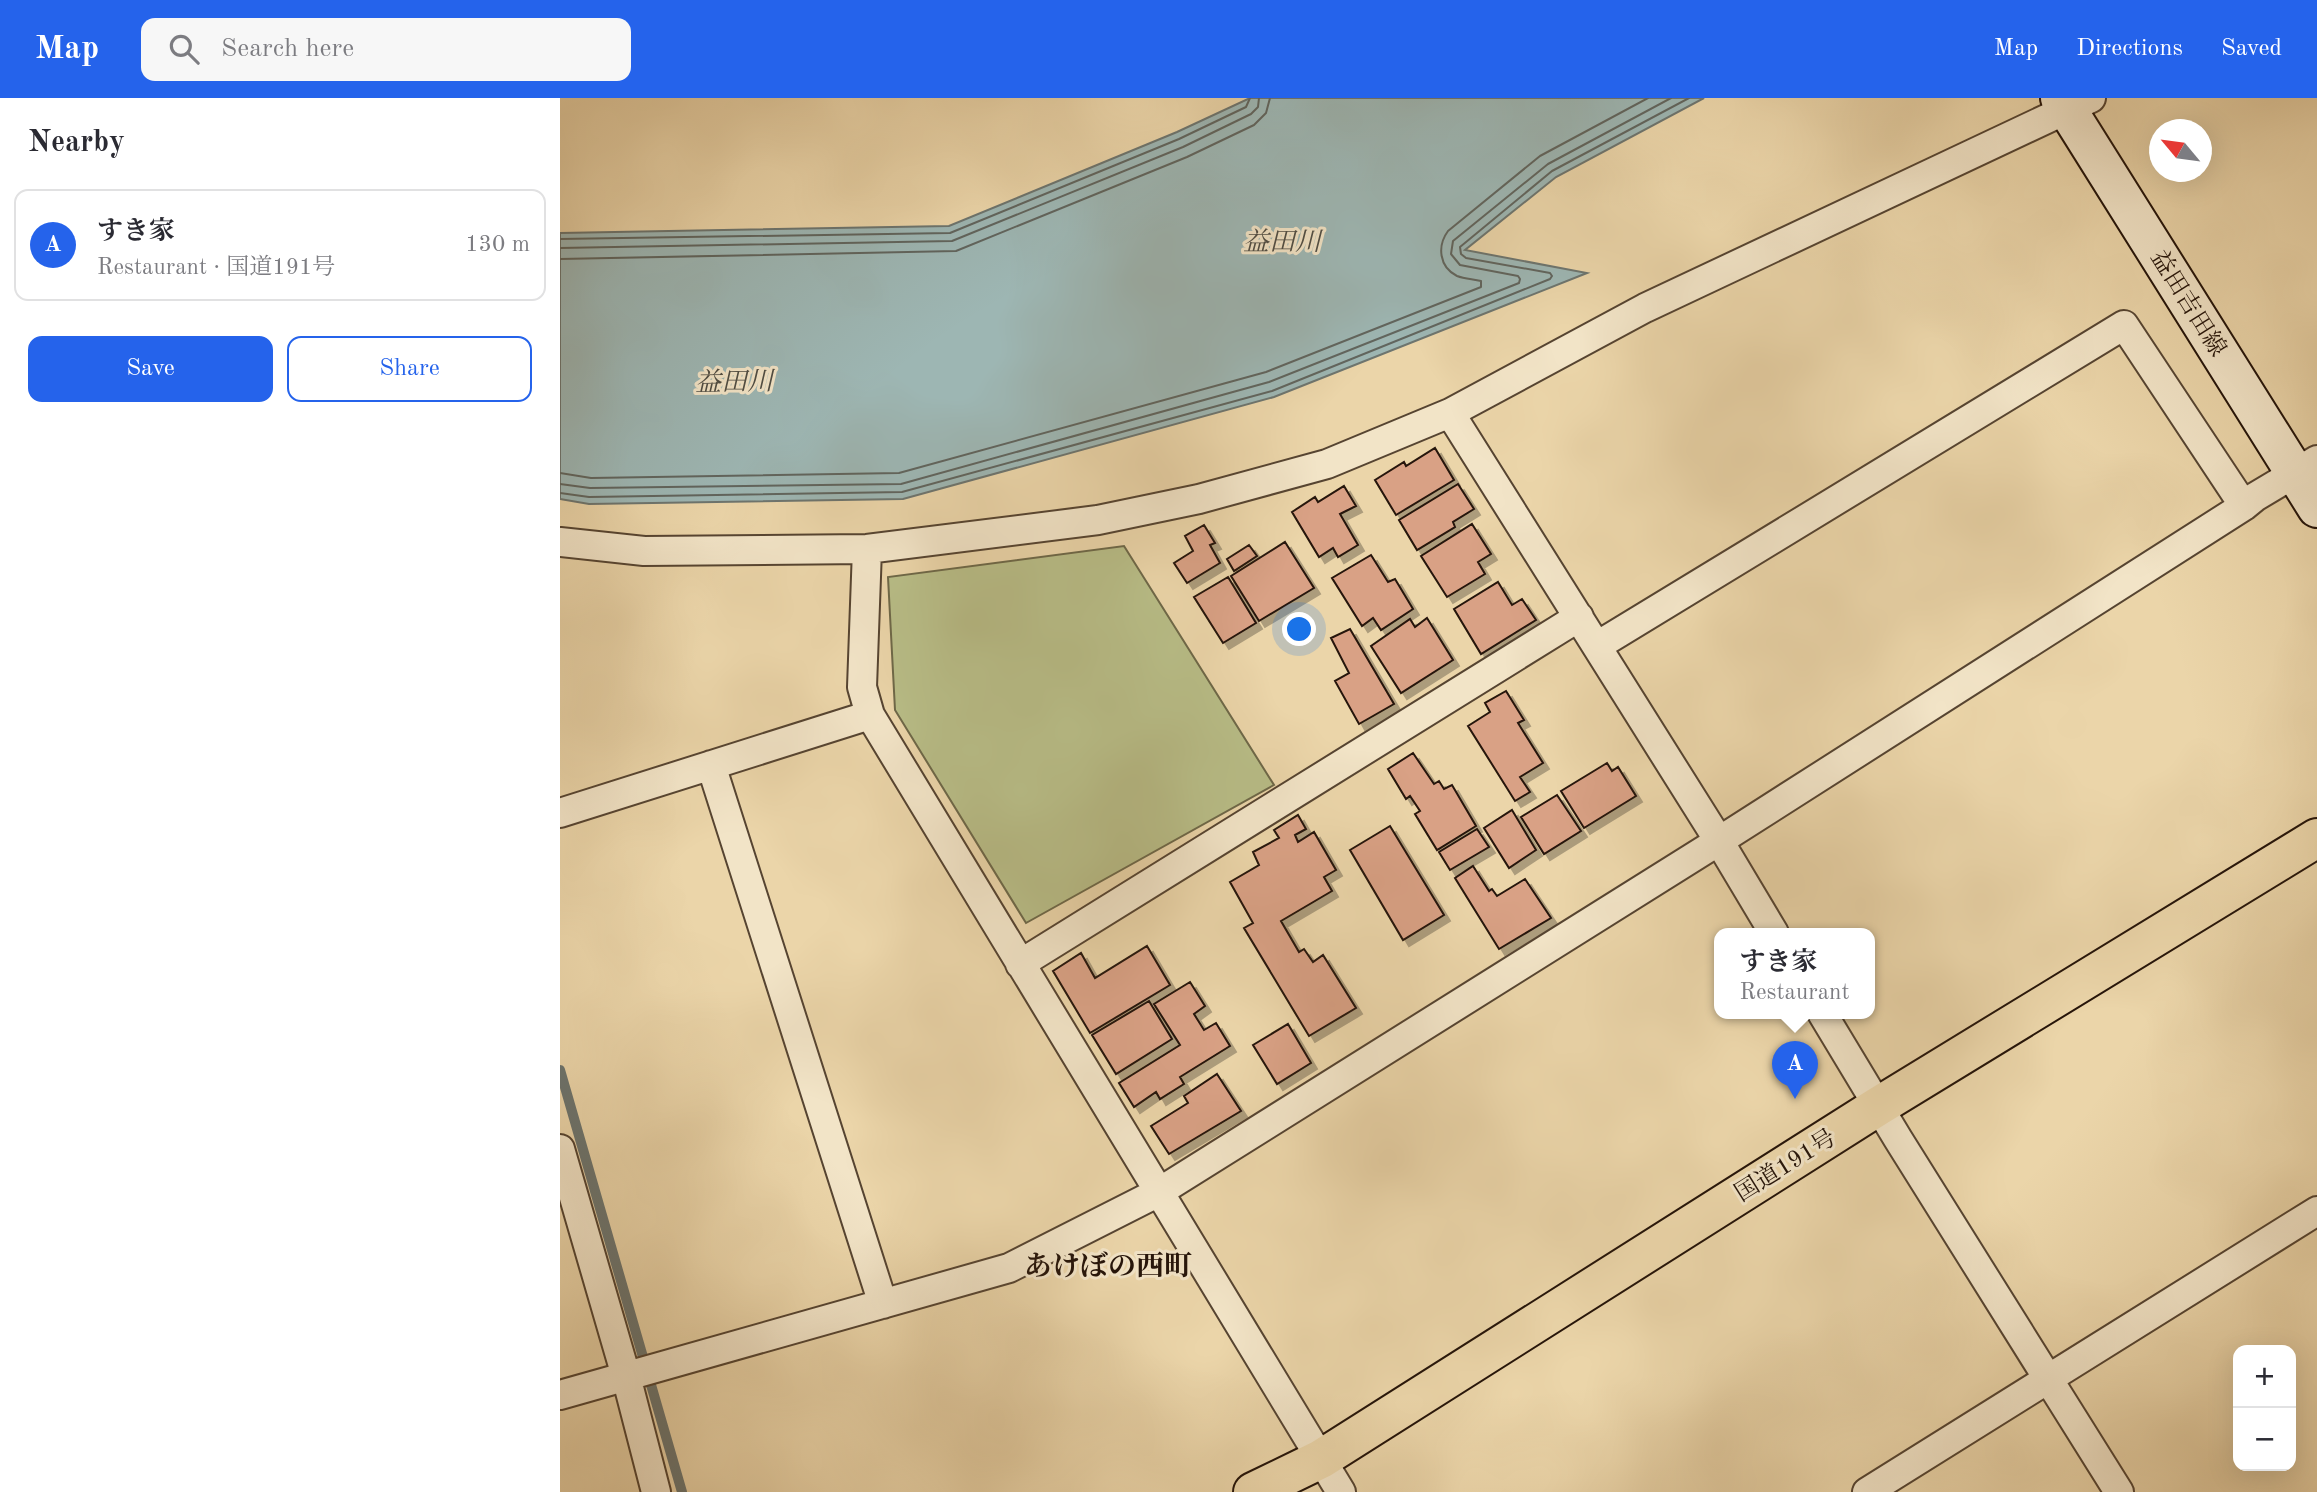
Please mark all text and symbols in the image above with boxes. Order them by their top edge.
search box [141,18,631,81]
icon: search [165,30,203,68]
text: Map [35,33,99,66]
text: Search here [221,36,354,62]
text: Map [1994,37,2038,61]
text: Directions [2076,37,2183,61]
text: Saved [2221,37,2282,61]
north arrow [2149,119,2212,182]
text: Nearby [28,128,125,158]
text: すき家 [97,219,175,245]
water label: 益田川 [1243,228,1324,256]
text: A [44,233,62,256]
text: 130 m [465,233,530,256]
street label: 益田吉田線 [2145,245,2232,361]
text: Restaurant · 国道191号 [97,256,335,279]
button: Save [28,336,273,402]
button: Share [287,336,532,402]
water label: 益田川 [695,367,776,397]
your location [1282,612,1316,646]
popup [1714,928,1875,1019]
text: すき家 [1740,950,1818,976]
text: Restaurant [1740,981,1850,1004]
pin: A [1772,1041,1818,1099]
street label: 国道191号 [1730,1124,1841,1207]
district label: あけぼの西町 [1024,1251,1192,1282]
map controls [2233,1345,2296,1471]
button: + [2233,1345,2296,1408]
button: − [2233,1408,2296,1471]

